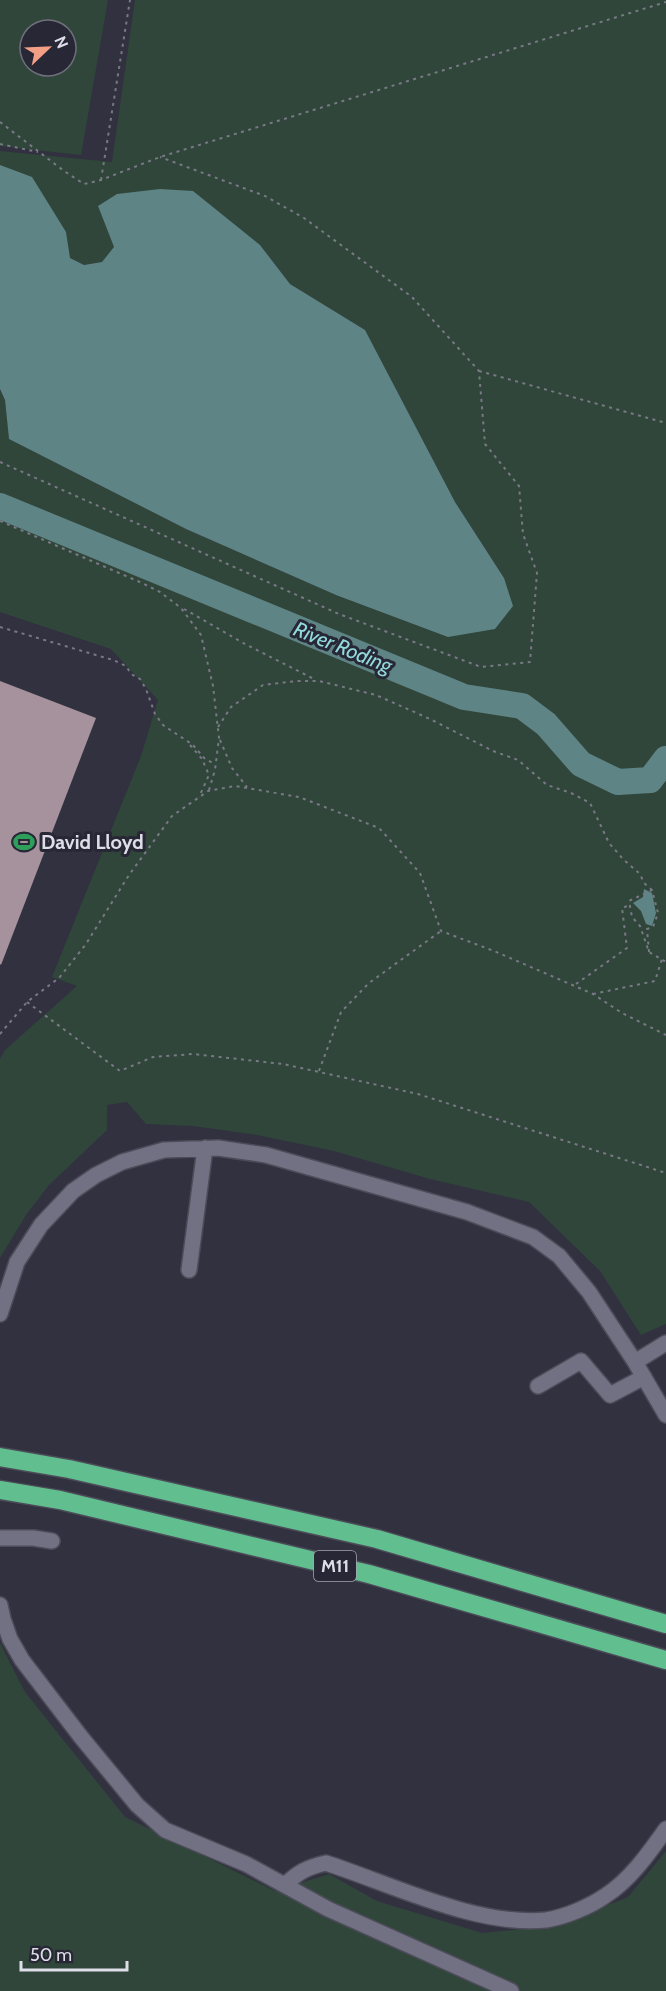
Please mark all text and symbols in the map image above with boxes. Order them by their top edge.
north arrow [18,18,78,78]
text: N [50,33,72,51]
water label: River Roding [290,616,397,679]
sports icon: David Lloyd [12,830,36,854]
place label: David Lloyd [41,830,144,854]
road number: M11 [314,1551,356,1581]
scale bar [21,1934,128,1972]
text: 50 m [30,1944,72,1966]

